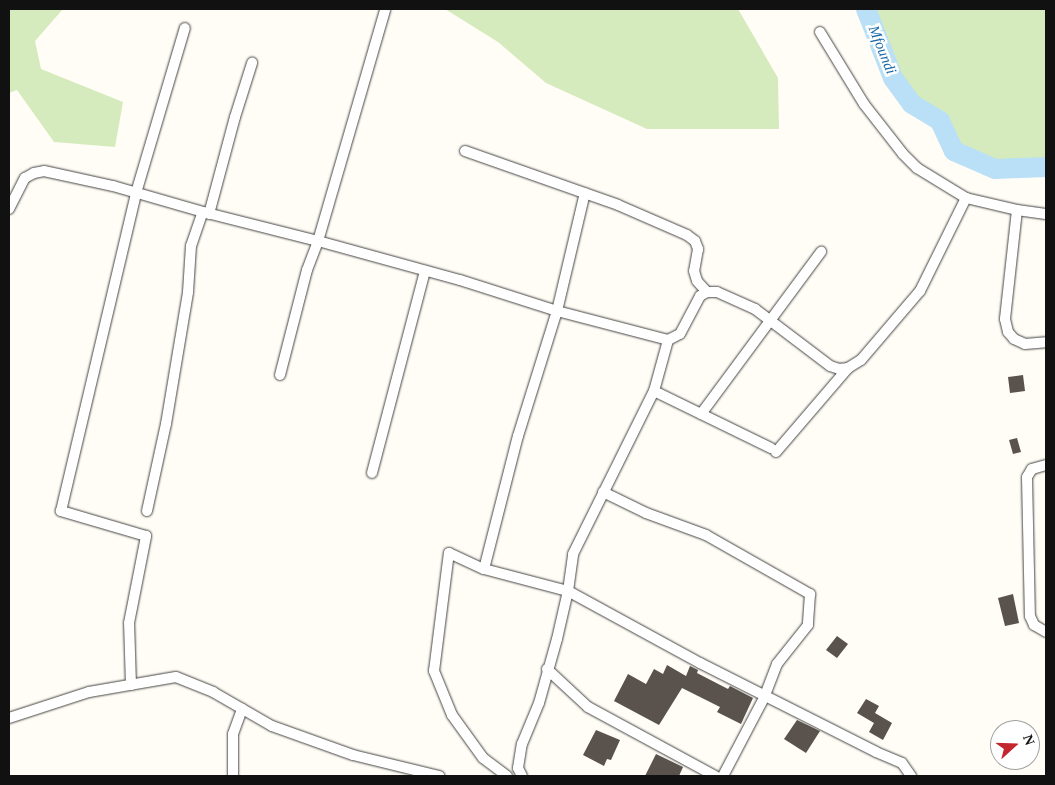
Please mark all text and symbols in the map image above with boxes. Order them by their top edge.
water label: Mfoundi [864,23,900,77]
north arrow [990,720,1040,770]
text: N [1020,733,1037,747]

